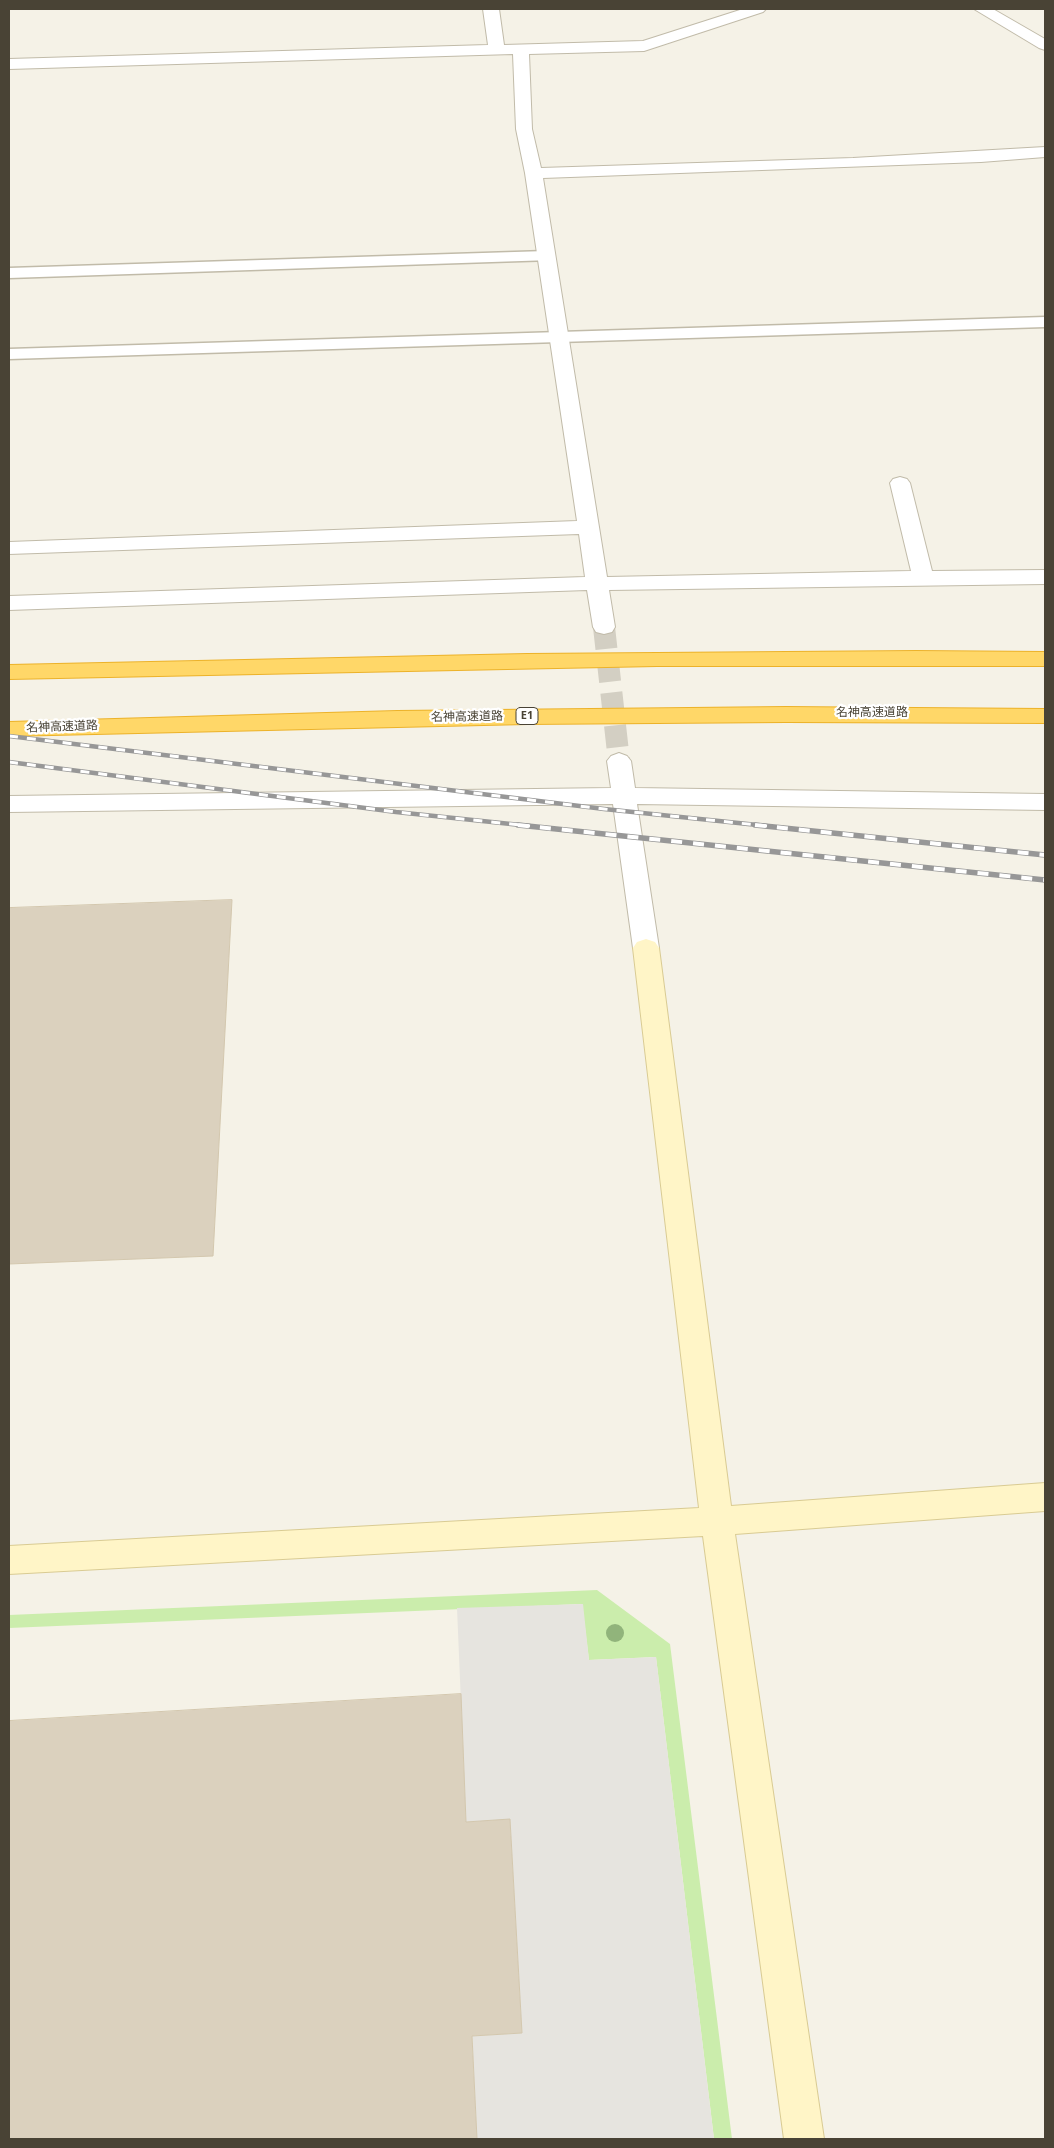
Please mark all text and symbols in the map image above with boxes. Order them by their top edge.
street label: 名神高速道路 [836,706,908,720]
road number: E1 [516,708,538,724]
street label: 名神高速道路 [431,709,503,725]
street label: 名神高速道路 [26,719,98,735]

